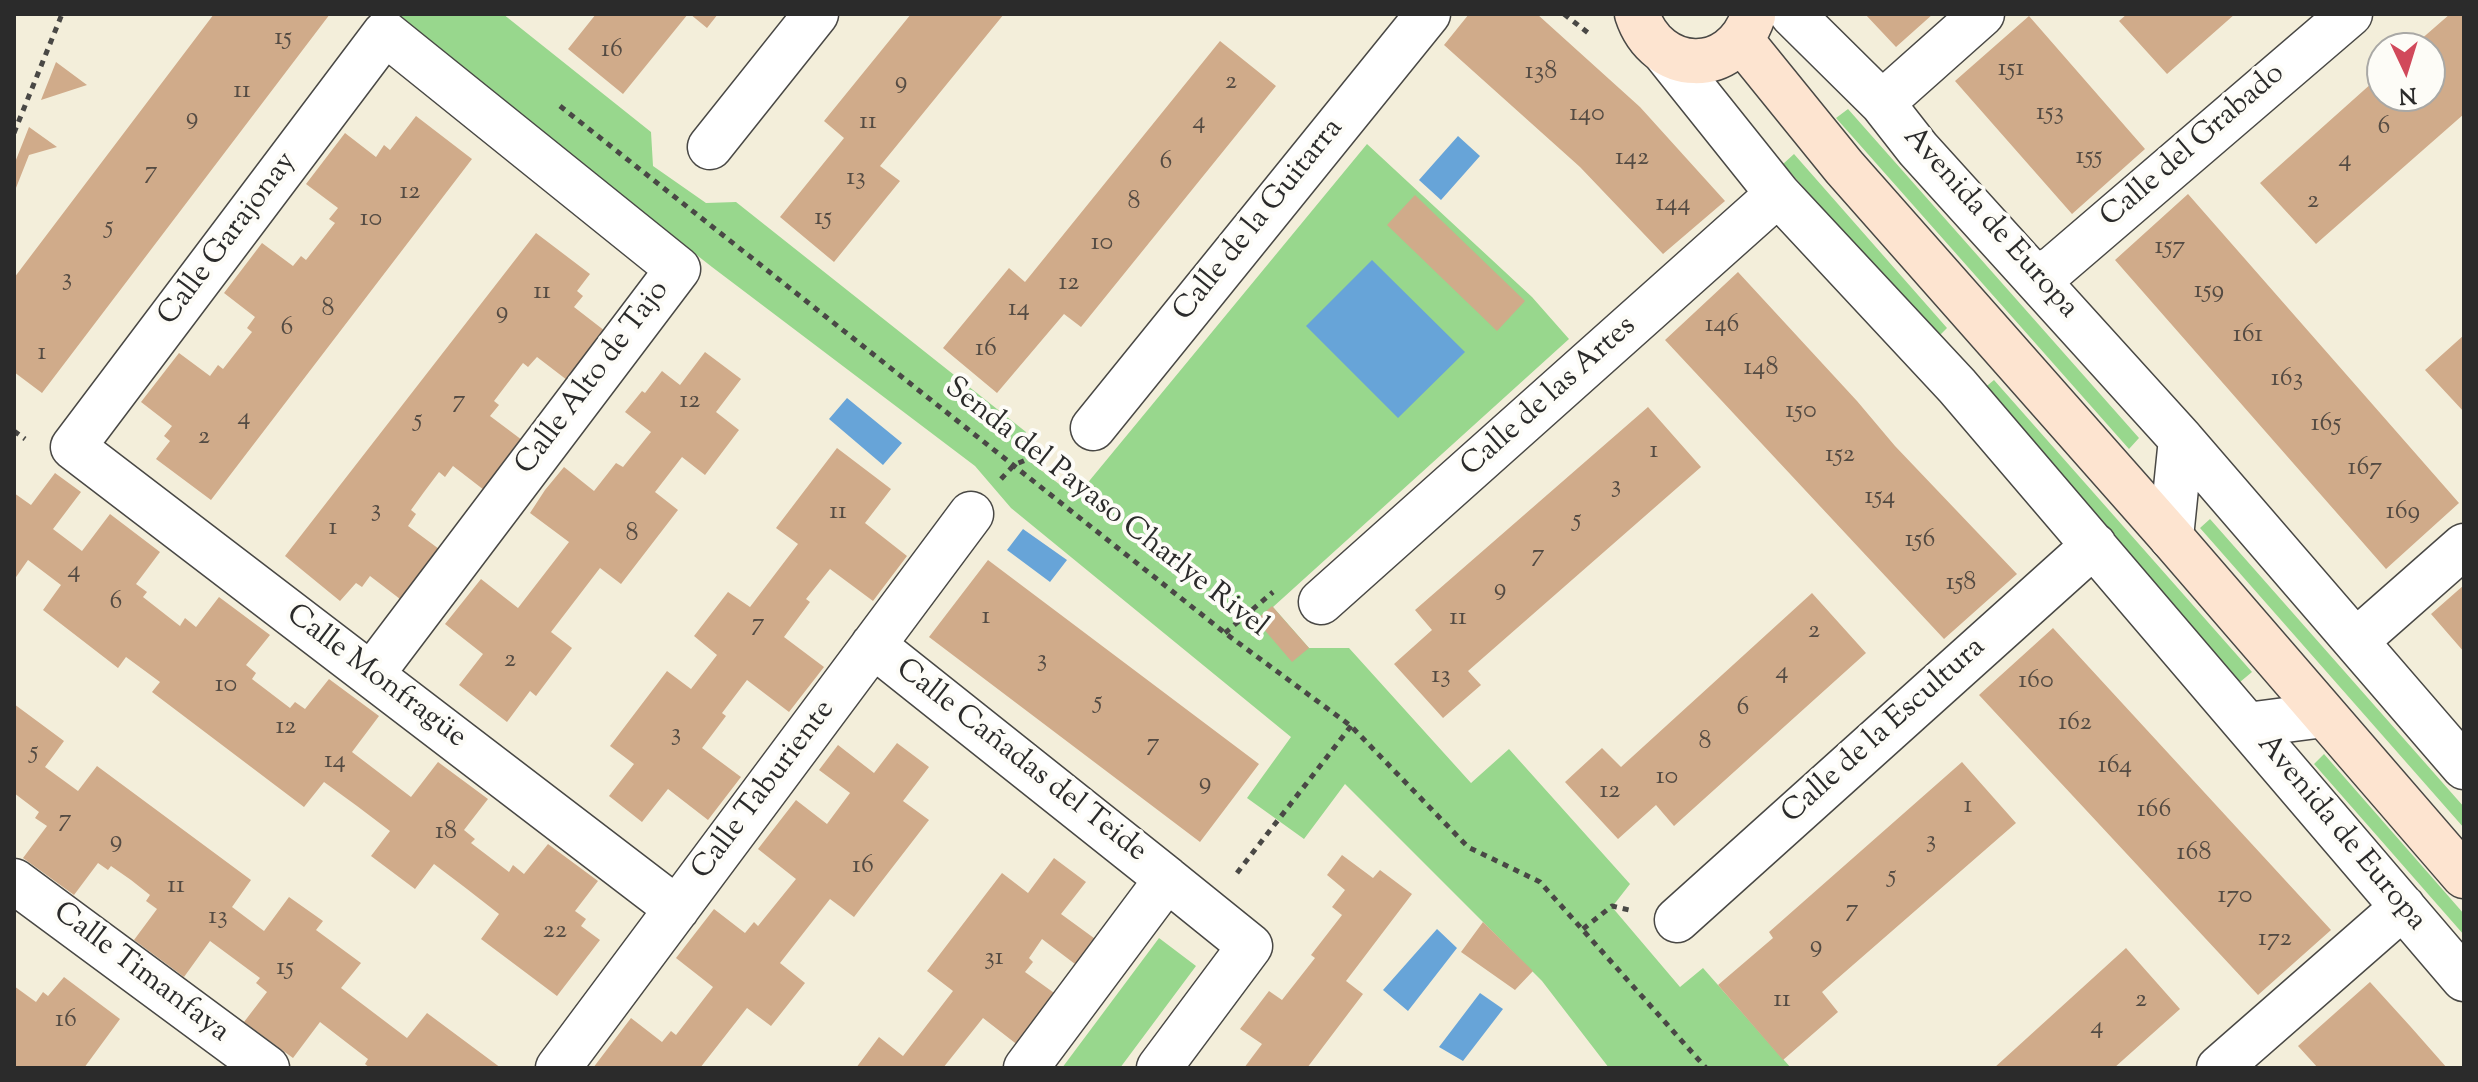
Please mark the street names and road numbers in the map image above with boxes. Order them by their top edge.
street label: Calle del Grabado [2095,57,2293,237]
street label: Calle de la Guitarra [1167,112,1353,330]
street label: Avenida de Europa [1894,121,2084,327]
street label: Calle Garajonay [152,146,306,334]
street label: Calle Alto de Tajo [509,275,679,483]
street label: Calle de las Artes [1455,310,1645,486]
street label: Senda del Payaso Charlye Rivel [936,371,1274,647]
street label: Calle Monfragüe [278,598,472,758]
street label: Calle de la Escultura [1776,631,1994,833]
street label: Calle Cañadas del Teide [887,653,1153,871]
street label: Calle Taburiente [686,694,844,888]
street label: Avenida de Europa [2247,729,2433,939]
street label: Calle Timanfaya [45,896,235,1052]

